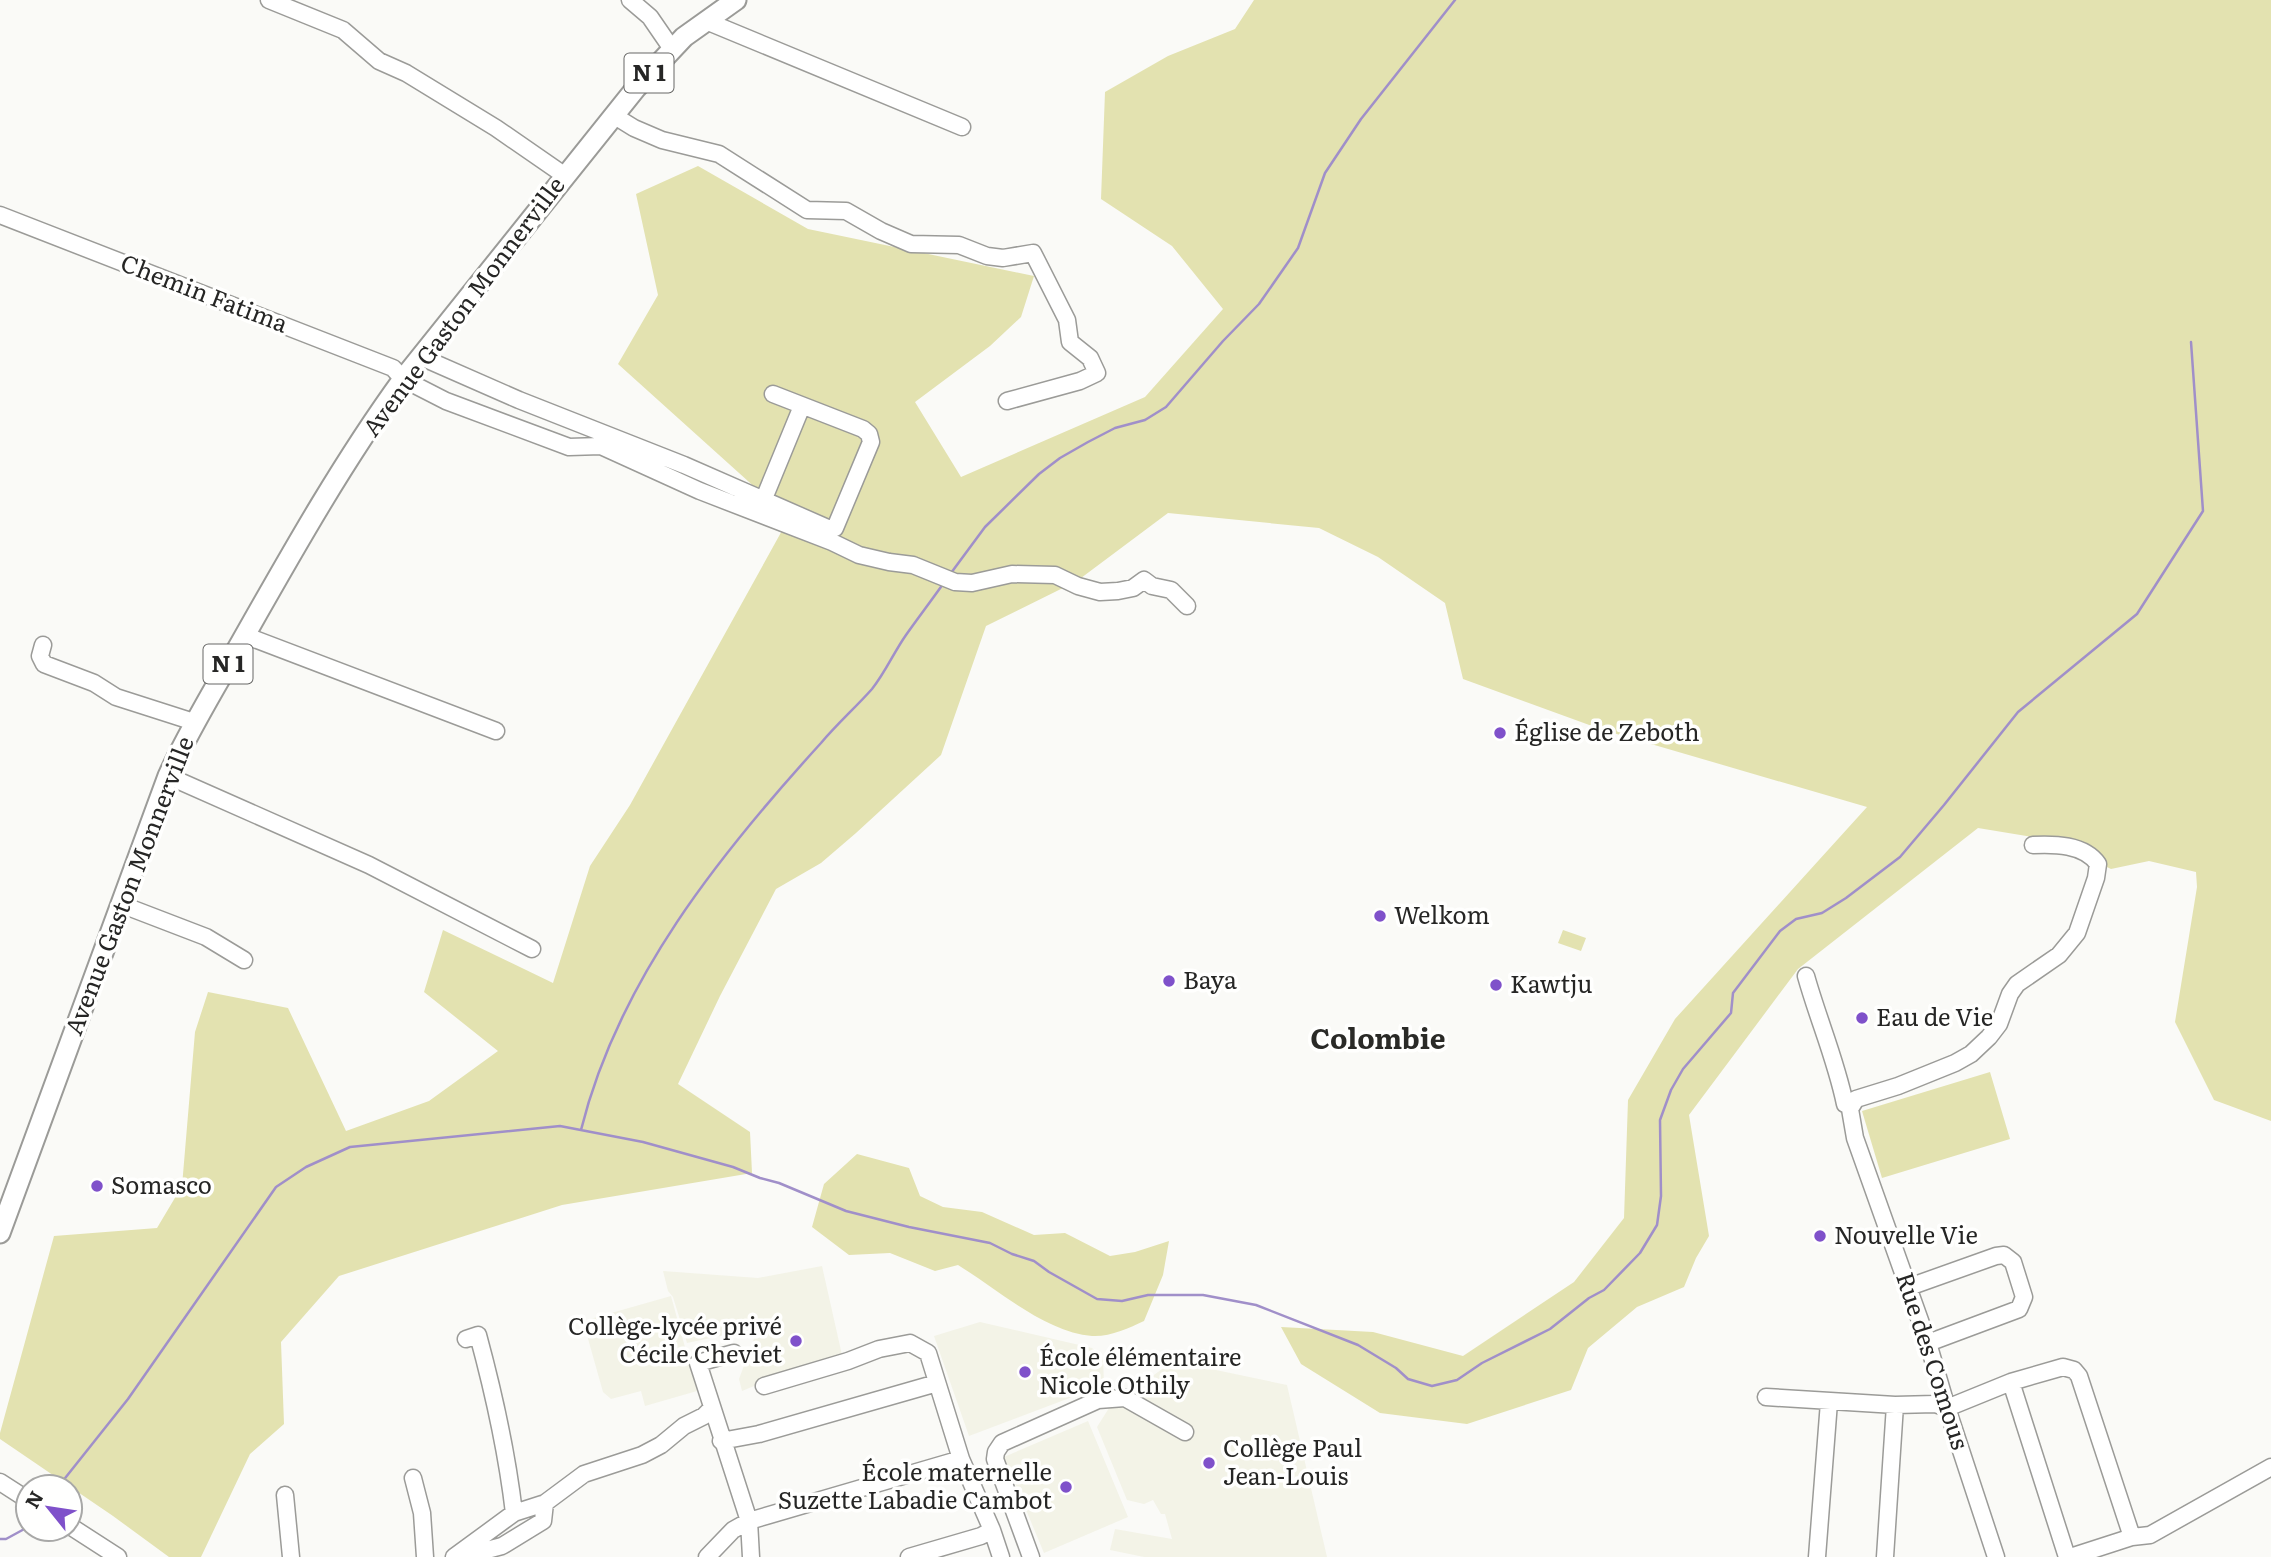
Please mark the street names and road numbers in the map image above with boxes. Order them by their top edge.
road number: N 1 [624,54,674,92]
street label: Avenue Gaston Monnerville [353,168,571,443]
street label: Chemin Fatima [116,244,294,340]
road number: N 1 [204,644,252,684]
street label: Avenue Gaston Monnerville [54,731,201,1040]
street label: Rue des Comous [1889,1267,1980,1454]

